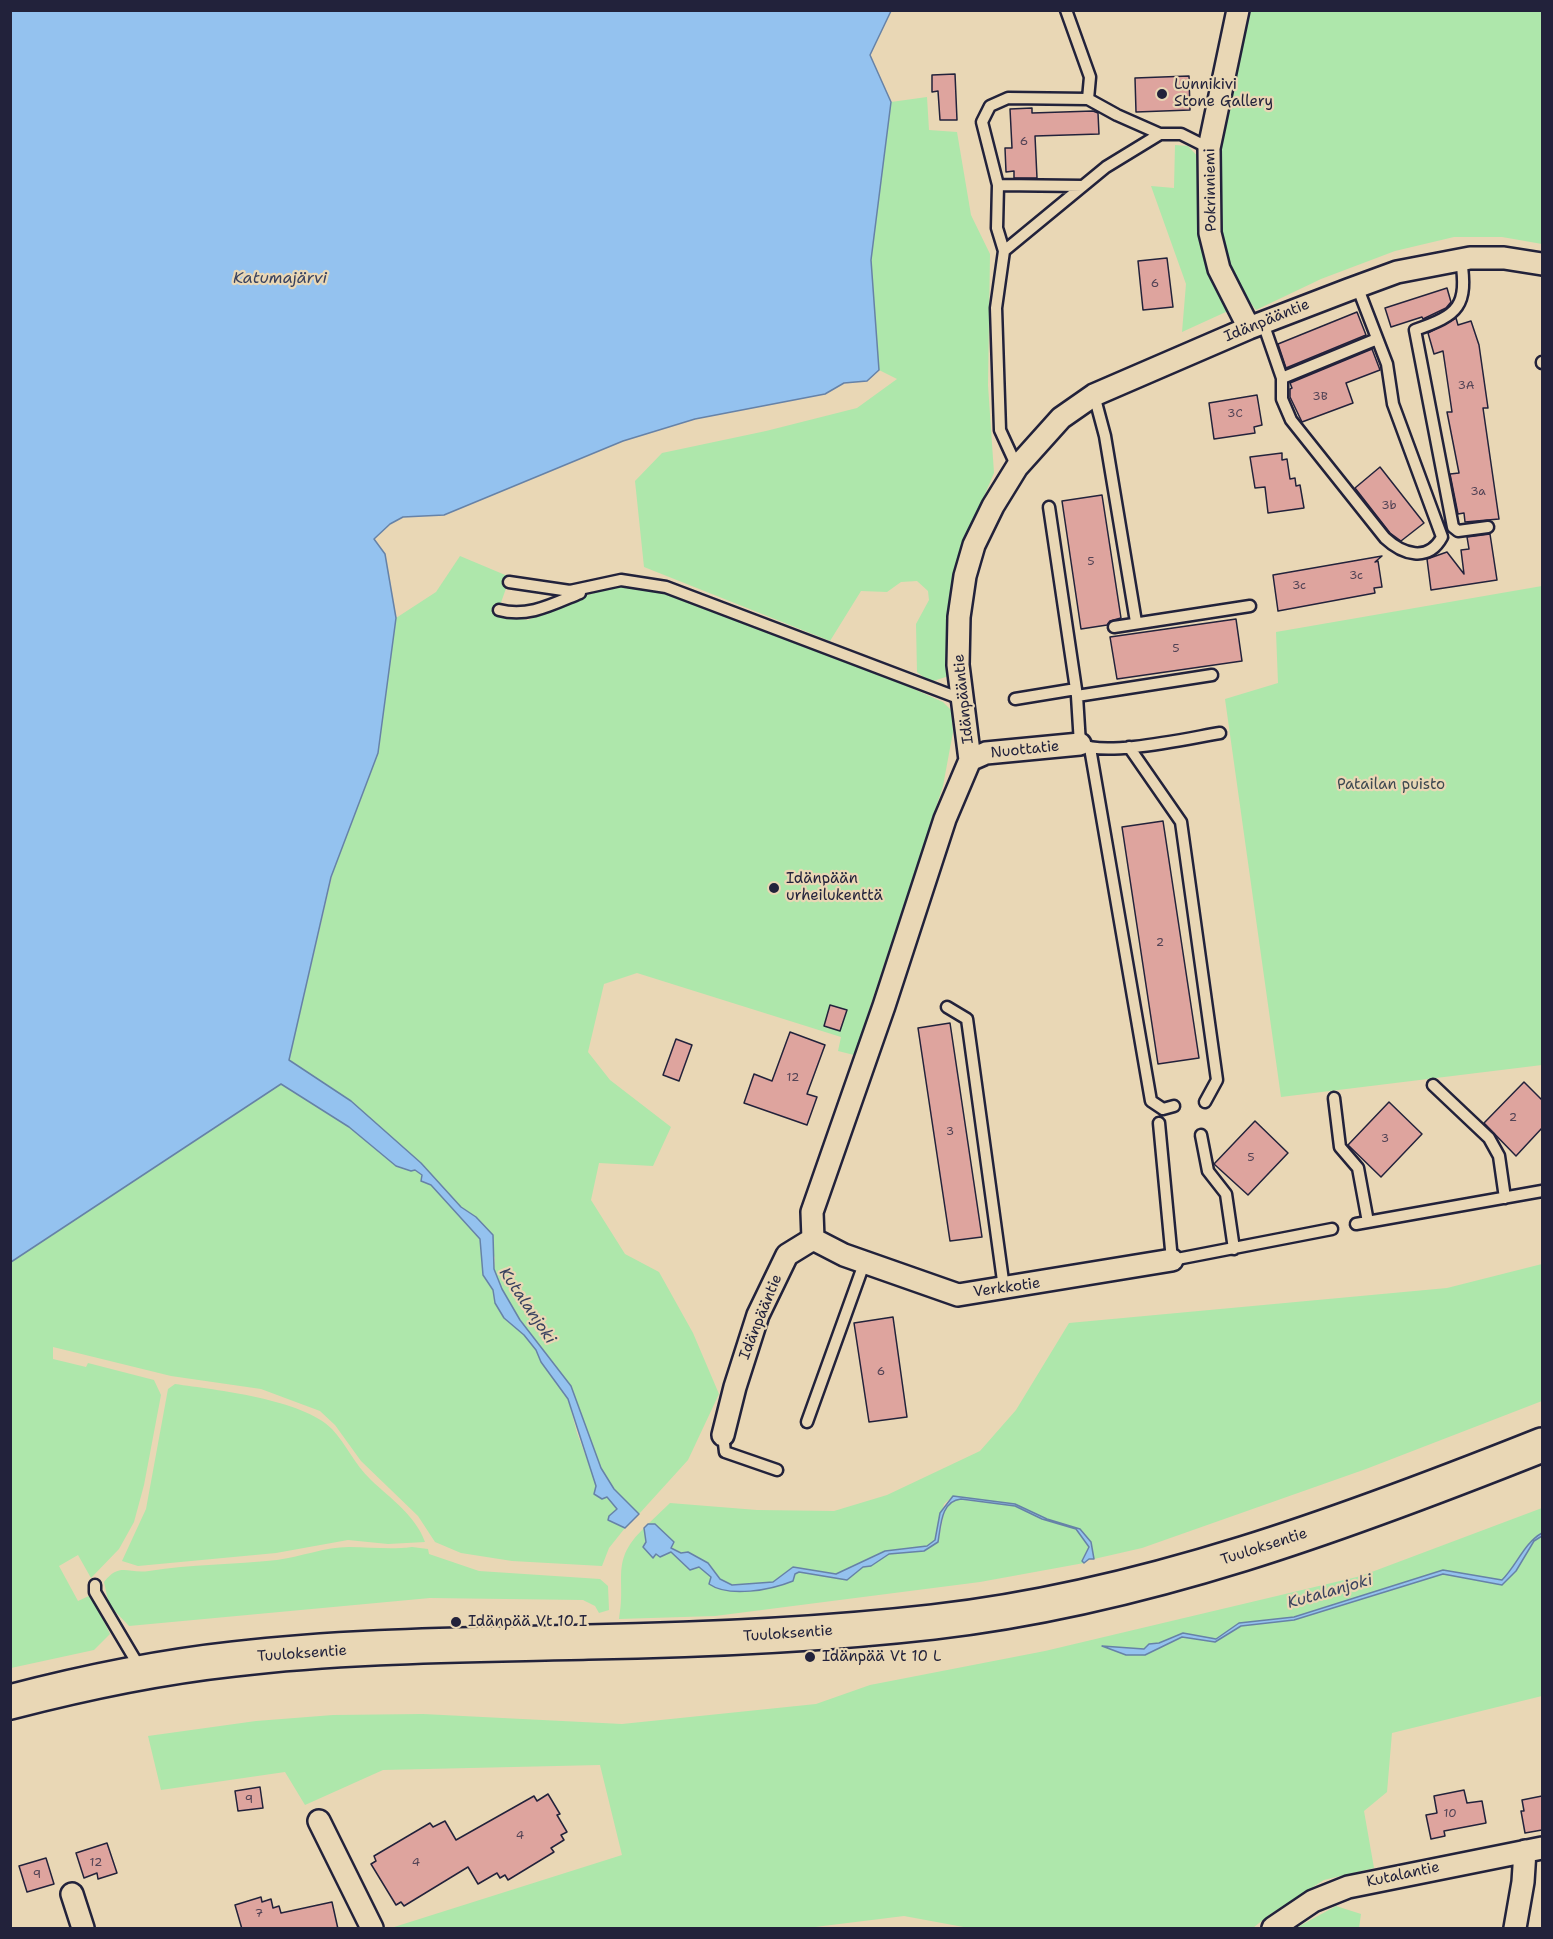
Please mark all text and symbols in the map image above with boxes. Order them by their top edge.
place label: Lunnikivi Stone Gallery [1174,76,1273,111]
marker: Lunnikivi Stone Gallery [1155,87,1169,101]
house number: 6 [1020,135,1028,149]
street label: Pokrinniemi [1201,148,1221,232]
water label: Katumajärvi [233,269,327,289]
house number: 6 [1151,277,1159,291]
street label: Idänpääntie [1222,296,1312,346]
house number: 3A [1458,379,1474,393]
house number: 3B [1312,390,1328,404]
house number: 3C [1227,407,1243,421]
house number: 3a [1470,485,1486,499]
house number: 3b [1381,499,1397,513]
house number: 5 [1087,555,1095,569]
house number: 3c [1349,569,1363,583]
house number: 3c [1292,579,1306,593]
house number: 5 [1172,642,1180,656]
street label: Idänpääntie [950,653,978,745]
street label: Nuottatie [990,737,1060,763]
park label: Patailan puisto [1337,776,1445,794]
place label: Idänpään urheilukenttä [786,870,883,905]
marker: Idänpään urheilukenttä [767,881,781,895]
house number: 2 [1156,936,1164,950]
house number: 12 [787,1071,799,1085]
house number: 2 [1509,1111,1517,1125]
house number: 3 [946,1125,954,1139]
house number: 3 [1381,1132,1389,1146]
house number: 5 [1247,1151,1255,1165]
water label: Kutalanjoki [495,1264,559,1348]
street label: Idänpääntie [736,1272,786,1362]
street label: Verkkotie [972,1274,1042,1302]
house number: 6 [877,1365,885,1379]
street label: Tuuloksentie [1218,1525,1310,1569]
water label: Kutalanjoki [1285,1571,1375,1613]
place label: Idänpää Vt 10 I [468,1613,587,1631]
marker: Idänpää Vt 10 I [449,1615,463,1629]
street label: Tuuloksentie [742,1622,834,1646]
street label: Tuuloksentie [256,1642,348,1666]
place label: Idänpää Vt 10 L [822,1648,941,1666]
marker: Idänpää Vt 10 L [803,1650,817,1664]
house number: 9 [245,1793,253,1807]
house number: 10 [1443,1807,1457,1821]
house number: 4 [516,1829,524,1843]
house number: 12 [90,1856,102,1870]
house number: 4 [412,1856,420,1870]
street label: Kutalantie [1365,1858,1441,1892]
house number: 9 [33,1868,41,1882]
house number: 7 [255,1907,263,1921]

